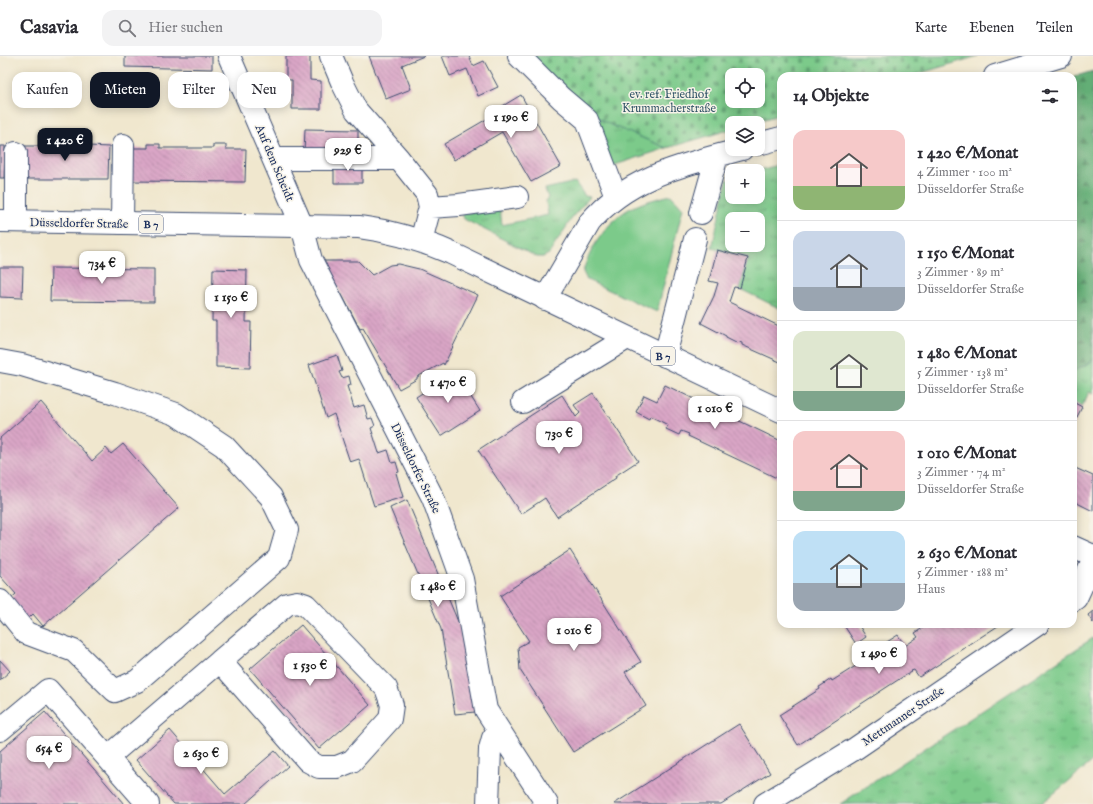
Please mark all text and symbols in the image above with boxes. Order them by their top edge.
search box [102,10,382,46]
text: Casavia [20,16,78,40]
icon: search [116,17,138,39]
text: Hier suchen [148,18,223,37]
text: Karte [915,19,947,37]
text: Ebenen [969,19,1014,37]
text: Teilen [1036,19,1073,37]
map controls [725,68,765,252]
button: locate [725,68,765,108]
chip: Kaufen [12,72,82,108]
chip: Mieten [90,72,160,108]
chip: Filter [168,72,229,108]
chip: Neu [237,72,291,108]
icon: filters [1039,85,1061,107]
text: 14 Objekte [793,86,869,107]
park label: ev. ref. Friedhof Krummacherstraße [622,87,717,116]
pin: 1 190 € [474,105,548,139]
text: 1 190 € [493,109,529,126]
button: layers [725,116,765,156]
street label: Auf dem Scheidt [251,122,297,204]
pin: 1 420 € [28,128,102,162]
text: 1 420 € [47,132,84,149]
pin: 929 € [320,138,376,172]
text: 929 € [334,142,362,159]
text: 1 420 €/Monat [917,143,1018,164]
icon: home [825,146,873,194]
button: + [725,164,765,204]
text: 4 Zimmer · 100 m² [917,164,1012,181]
text: Düsseldorfer Straße [917,181,1024,198]
button: − [725,212,765,252]
street label: Düsseldorfer Straße [30,215,129,232]
road number: B 7 [139,215,163,233]
text: 1 150 €/Monat [917,243,1014,264]
icon: home [825,247,873,295]
pin: 734 € [74,251,130,285]
text: 734 € [88,255,116,272]
text: 3 Zimmer · 89 m² [917,264,1004,281]
text: Düsseldorfer Straße [917,281,1024,298]
pin: 1 150 € [194,285,268,319]
text: 1 150 € [214,289,248,306]
text: 1 480 €/Monat [917,343,1017,364]
road number: B 7 [651,347,675,365]
icon: home [825,347,873,395]
text: 5 Zimmer · 138 m² [917,364,1008,381]
pin: 1 470 € [411,370,485,404]
text: 1 470 € [430,374,466,391]
text: Düsseldorfer Straße [917,381,1024,398]
pin: 1 010 € [678,396,752,430]
text: 1 010 € [697,400,733,417]
street label: Düsseldorfer Straße [387,421,444,516]
pin: 730 € [531,421,587,455]
text: 730 € [545,425,573,442]
text: 1 010 €/Monat [917,443,1017,464]
icon: home [825,447,873,495]
text: 3 Zimmer · 74 m² [917,464,1006,481]
text: Düsseldorfer Straße [917,481,1024,498]
text: 2 630 €/Monat [917,543,1017,564]
icon: home [825,547,873,595]
text: 5 Zimmer · 188 m² [917,564,1008,581]
pin: 1 480 € [401,574,475,608]
text: 1 480 € [420,578,456,595]
text: Haus [917,581,945,598]
pin: 1 010 € [537,618,611,652]
text: 1 010 € [556,622,592,639]
pin: 1 490 € [842,641,916,675]
text: 1 490 € [861,645,897,662]
pin: 1 530 € [273,653,347,687]
text: 1 530 € [293,657,327,674]
street label: Mettmanner Straße [859,683,948,750]
pin: 654 € [21,736,77,770]
text: 654 € [36,740,62,757]
pin: 2 630 € [164,741,238,775]
text: 2 630 € [183,745,219,762]

